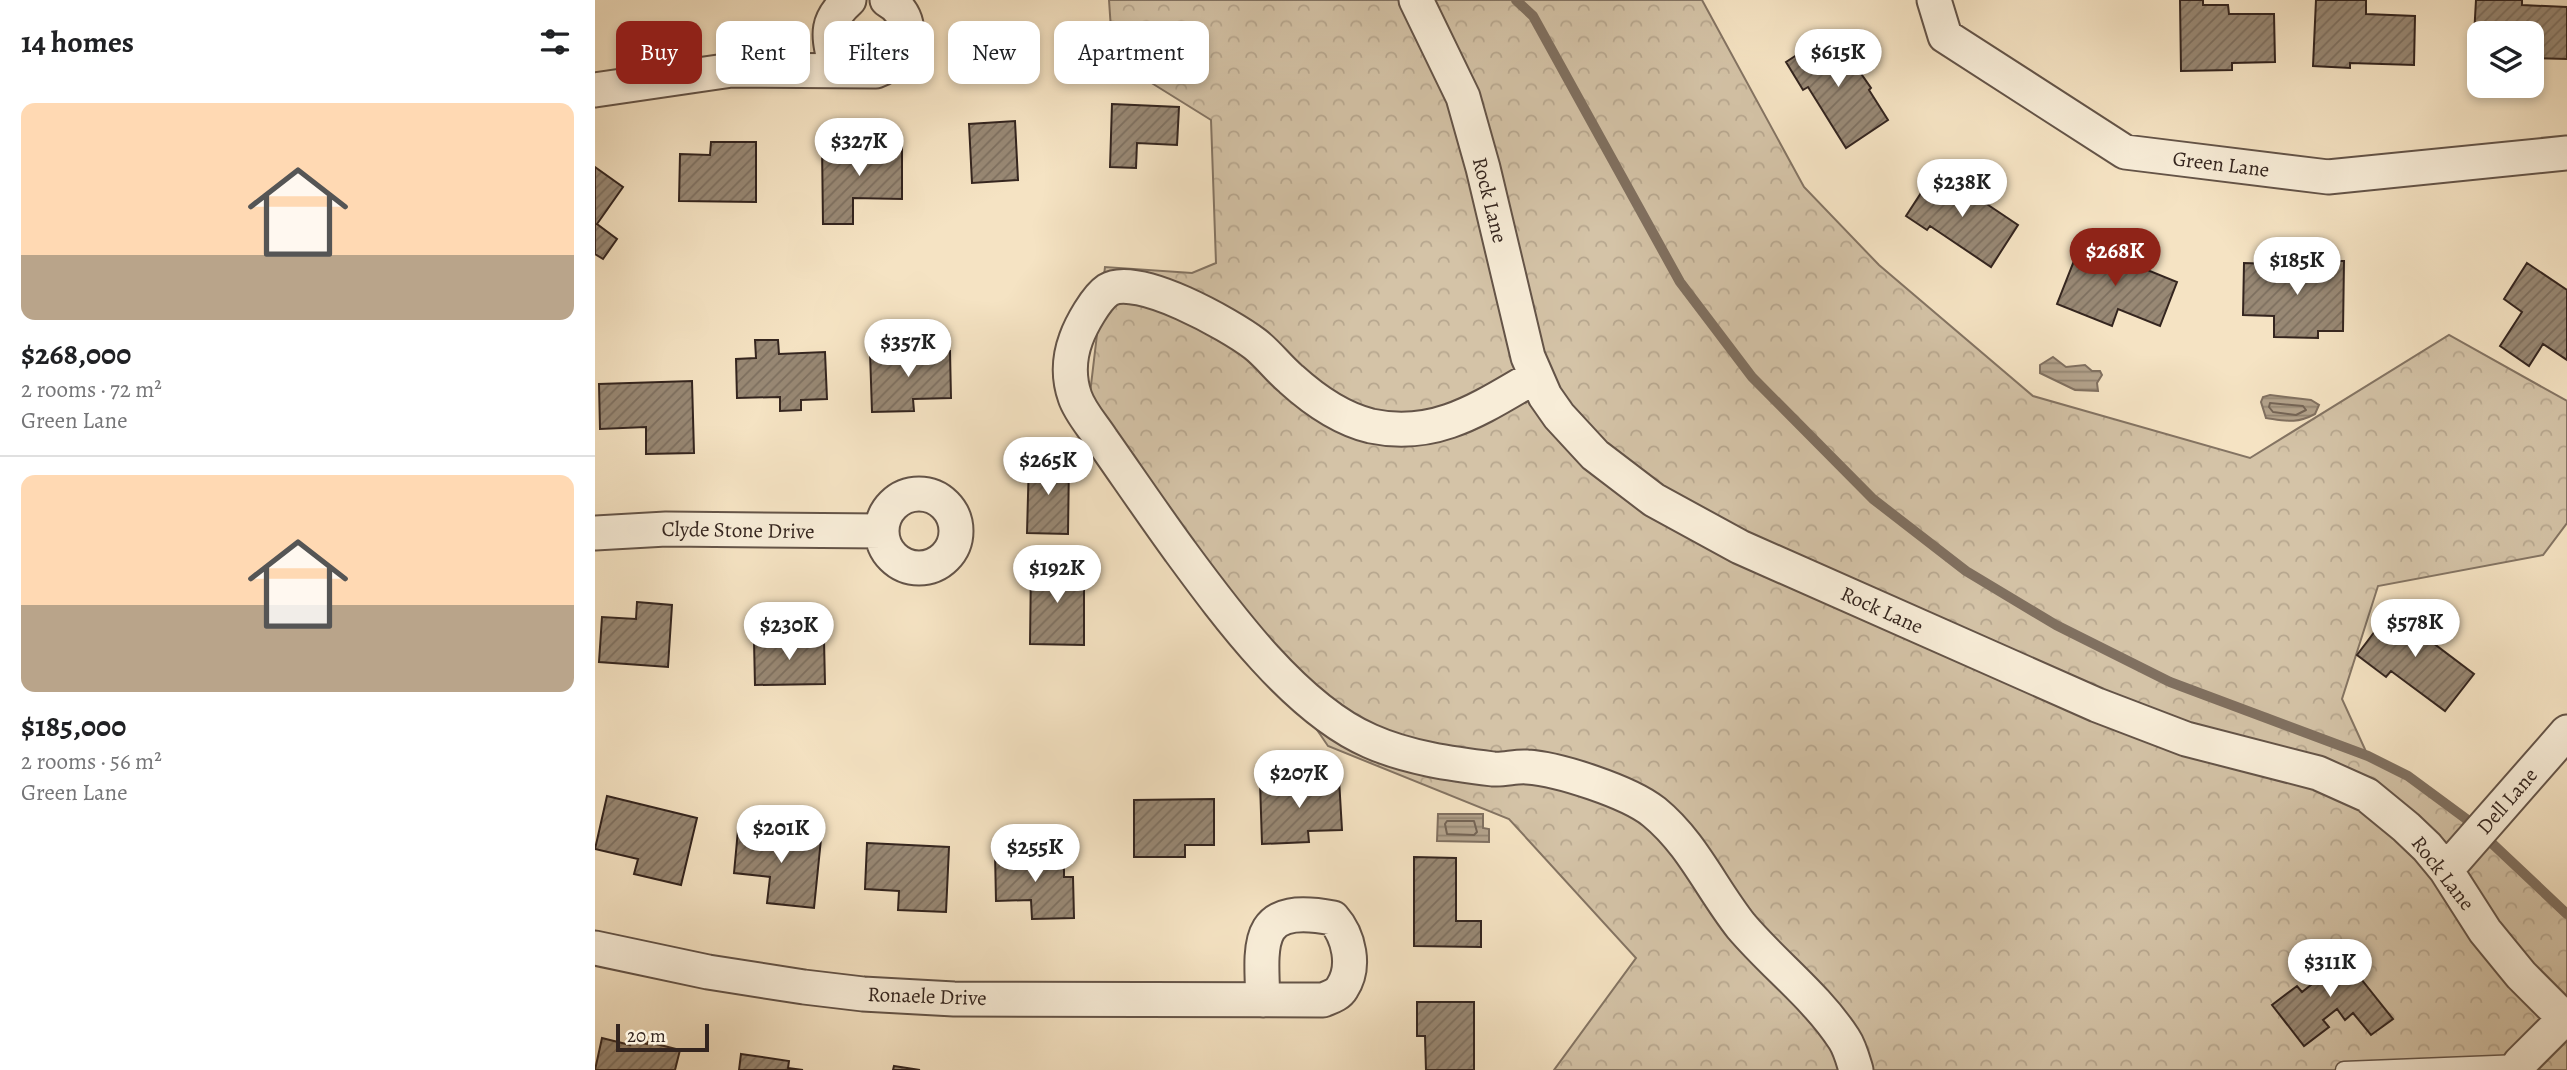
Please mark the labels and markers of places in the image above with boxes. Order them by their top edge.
pin: $615K [1789,29,1887,89]
pin: $327K [810,118,908,178]
pin: $238K [1913,160,2011,219]
pin: $268K [2066,229,2164,288]
pin: $185K [2248,238,2346,297]
pin: $357K [859,320,957,379]
pin: $265K [999,438,1097,497]
pin: $192K [1008,546,1106,605]
pin: $578K [2366,600,2464,659]
pin: $230K [740,602,838,662]
pin: $207K [1250,750,1348,810]
pin: $201K [732,806,830,865]
pin: $255K [986,824,1084,884]
pin: $311K [2281,940,2379,999]

